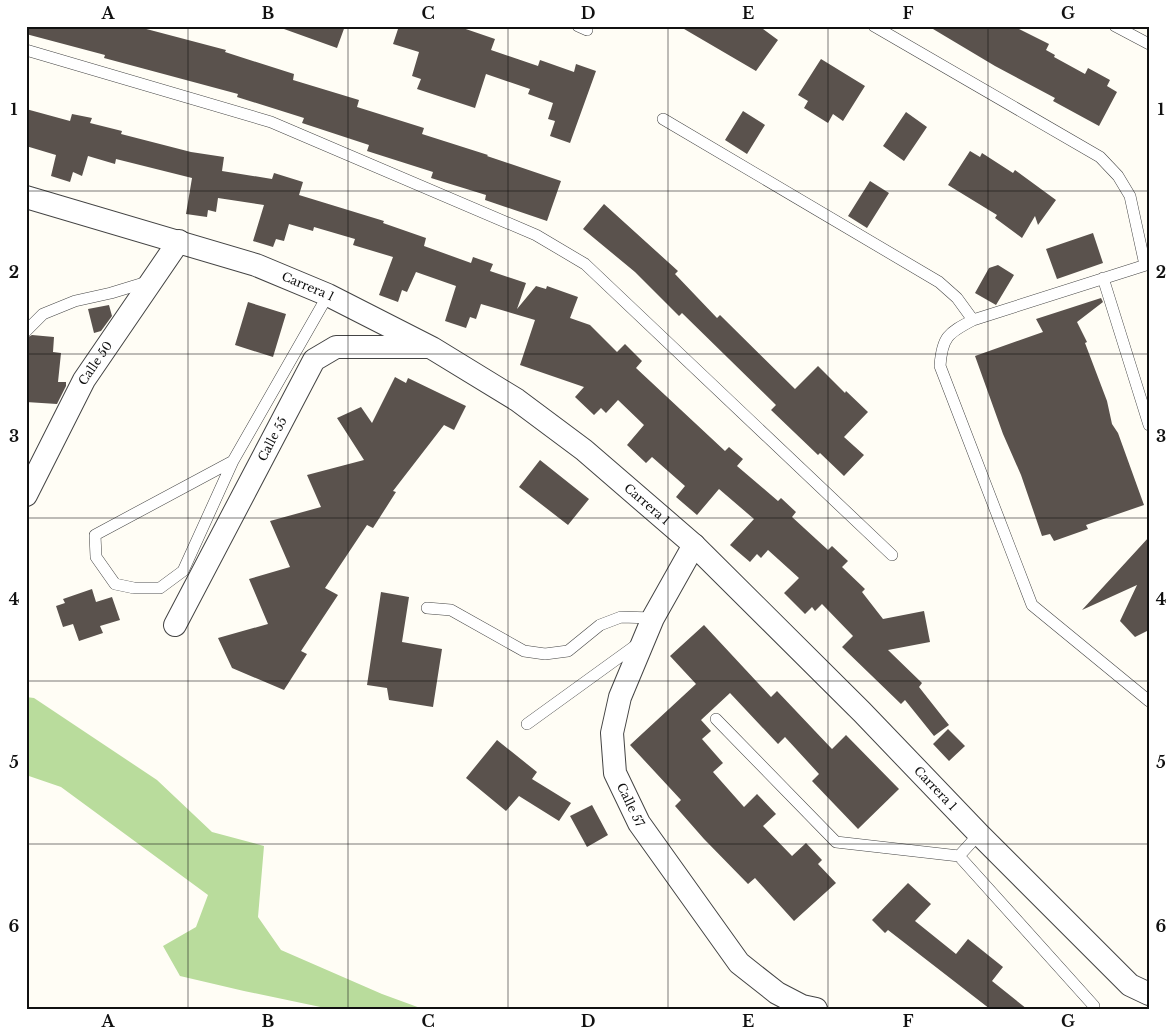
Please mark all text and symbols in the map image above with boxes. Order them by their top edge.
text: A [101,3,116,23]
text: B [262,3,275,23]
text: C [421,3,435,23]
text: D [581,3,595,23]
text: E [742,3,754,23]
text: F [902,3,914,23]
text: G [1061,3,1075,23]
text: 1 [11,99,18,119]
text: 1 [1158,99,1165,119]
text: 2 [9,262,19,282]
text: 2 [1156,262,1166,282]
street label: Carrera 1 [279,269,337,304]
street label: Calle 50 [75,338,115,388]
street label: Calle 55 [254,414,290,464]
text: 3 [9,426,19,446]
text: 3 [1156,426,1166,446]
street label: Carrera 1 [621,480,673,528]
text: 4 [9,589,19,609]
text: 4 [1156,589,1166,609]
text: 5 [9,752,19,772]
text: 5 [1156,752,1166,772]
street label: Carrera 1 [911,763,960,813]
street label: Calle 57 [614,780,648,831]
text: 6 [9,916,20,936]
text: 6 [1156,916,1167,936]
text: A [101,1011,116,1031]
text: B [262,1011,275,1031]
text: C [421,1011,435,1031]
text: D [581,1011,595,1031]
text: E [742,1011,754,1031]
text: F [902,1011,914,1031]
text: G [1061,1011,1075,1031]

